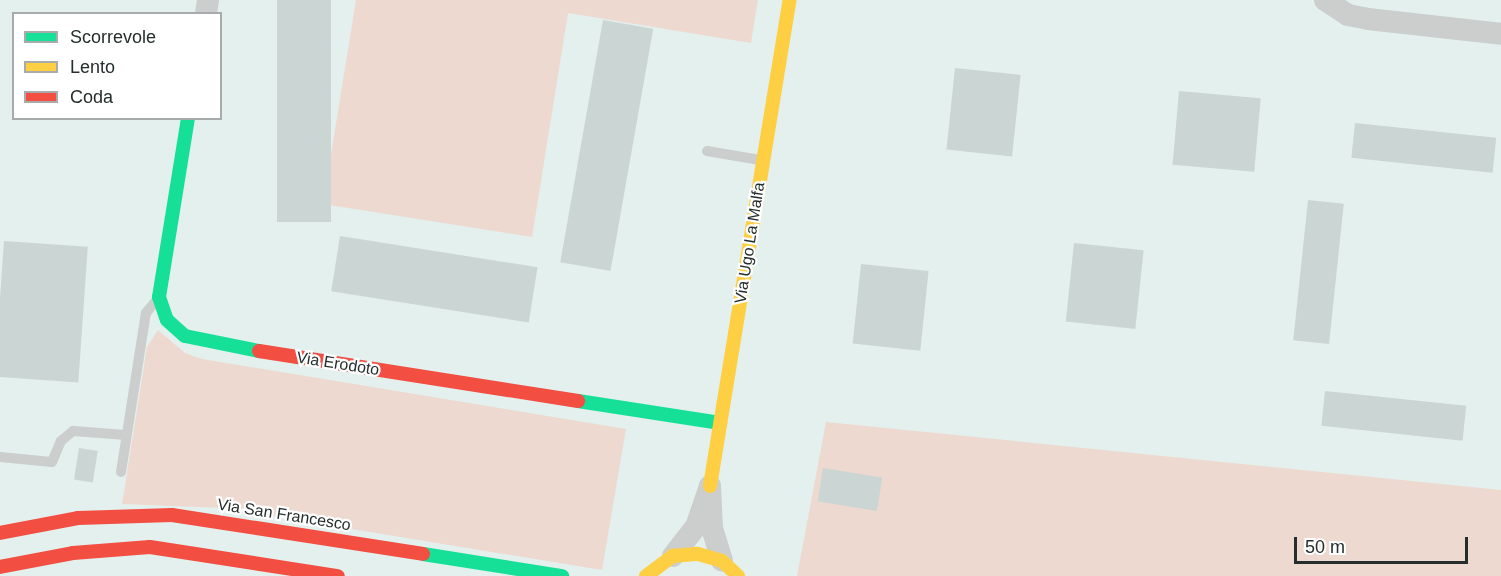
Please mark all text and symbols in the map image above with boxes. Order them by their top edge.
legend [12,12,222,120]
text: Scorrevole [70,27,156,47]
text: Lento [70,57,115,77]
text: Coda [70,87,113,107]
street label: Via Ugo La Malfa [731,181,769,305]
street label: Via Erodoto [295,348,381,380]
street label: Via San Francesco [216,495,352,535]
scale bar [1297,525,1471,563]
text: 50 m [1305,537,1345,557]

